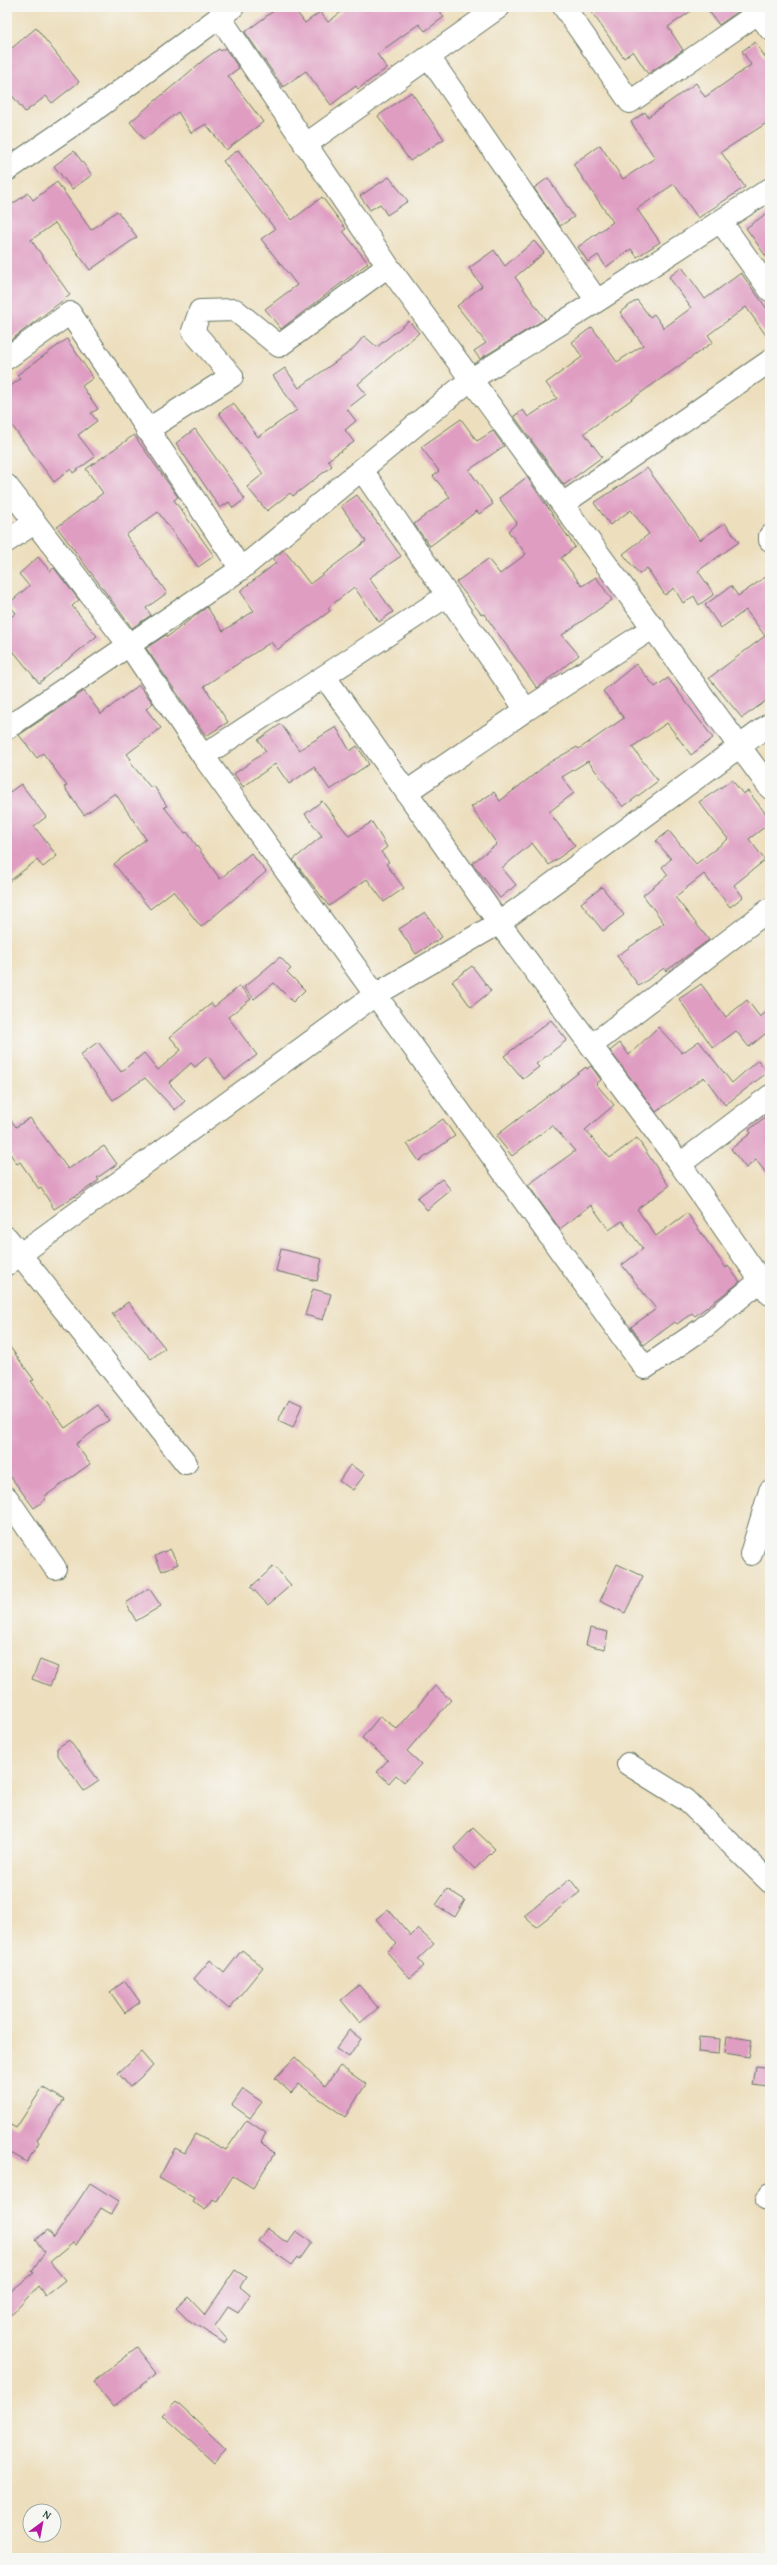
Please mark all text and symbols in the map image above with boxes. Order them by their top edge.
north arrow [22,2503,62,2543]
text: N [40,2506,55,2524]

